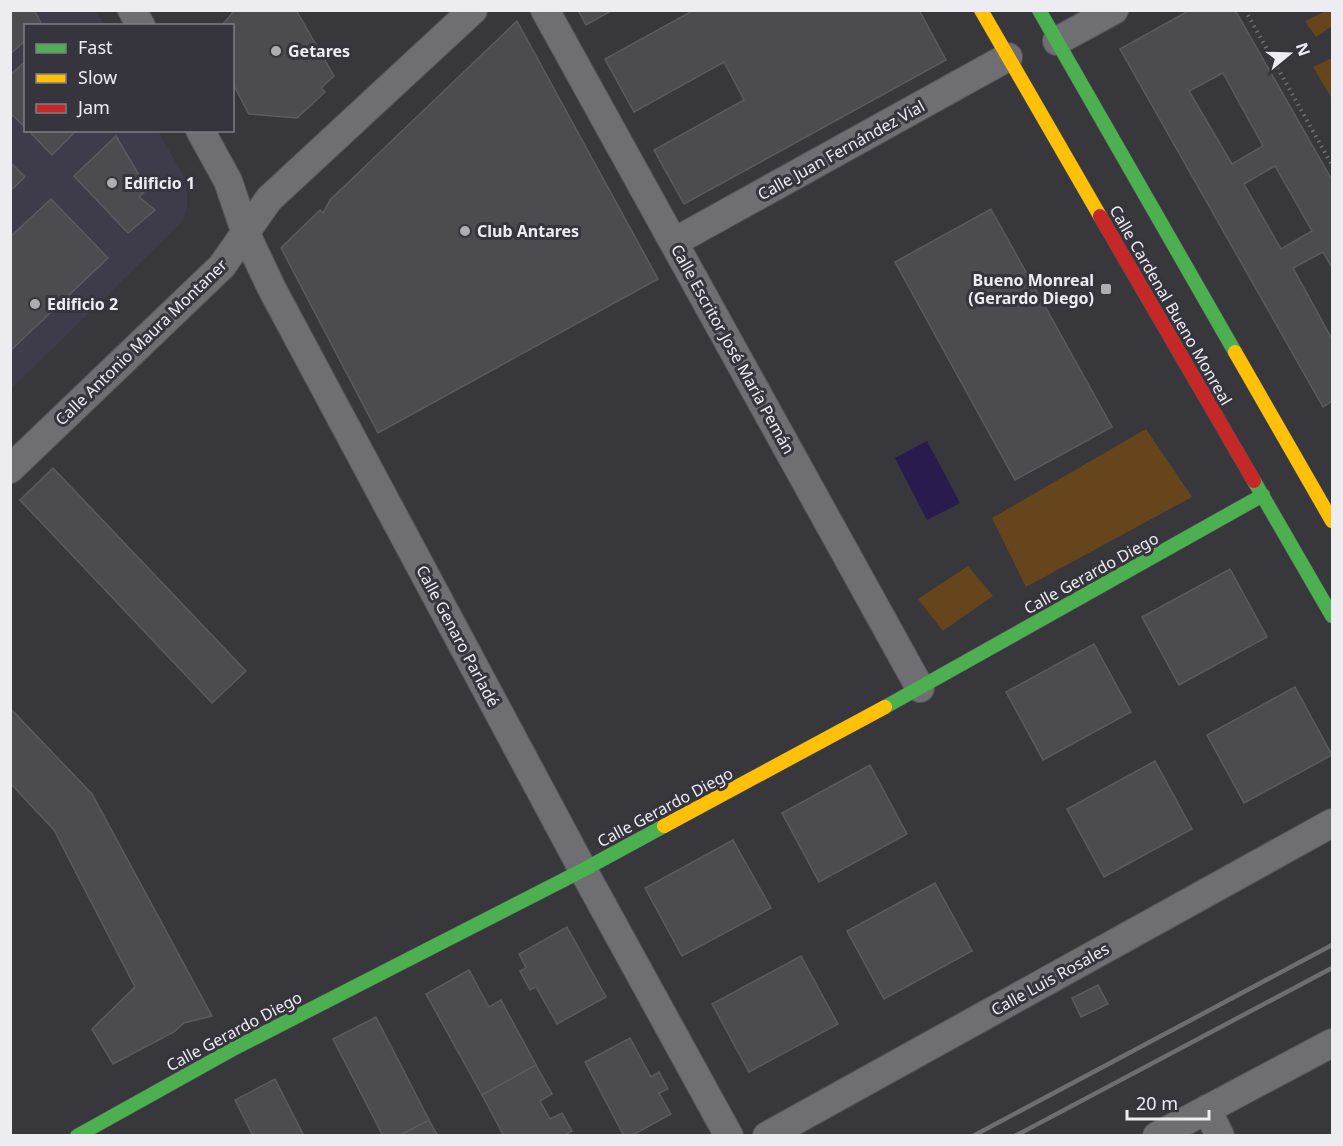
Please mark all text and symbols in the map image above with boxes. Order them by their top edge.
legend [24,24,234,132]
north arrow [1259,24,1319,84]
text: Fast [78,35,113,59]
text: N [1291,39,1316,59]
place label: Getares [288,40,350,62]
marker: Getares [269,44,283,58]
text: Slow [78,65,117,89]
text: Jam [76,95,110,119]
street label: Calle Juan Fernández Vial [754,95,928,205]
place label: Edificio 1 [124,172,195,194]
marker: Edificio 1 [105,176,119,190]
street label: Calle Cardenal Bueno Monreal [1105,201,1237,409]
place label: Club Antares [477,220,579,242]
marker: Club Antares [458,224,472,238]
street label: Calle Escritor José María Pemán [666,240,800,458]
street label: Calle Antonio Maura Montaner [50,254,232,430]
place label: Bueno Monreal (Gerardo Diego) [968,269,1094,309]
marker: Bueno Monreal (Gerardo Diego) [1099,282,1113,296]
place label: Edificio 2 [47,293,118,315]
marker: Edificio 2 [28,297,42,311]
street label: Calle Gerardo Diego [1020,527,1162,619]
street label: Calle Genaro Parladé [411,561,505,711]
street label: Calle Gerardo Diego [593,762,737,852]
street label: Calle Luis Rosales [987,937,1113,1021]
street label: Calle Gerardo Diego [162,986,306,1076]
scale bar [1127,1083,1210,1121]
text: 20 m [1136,1091,1178,1115]

